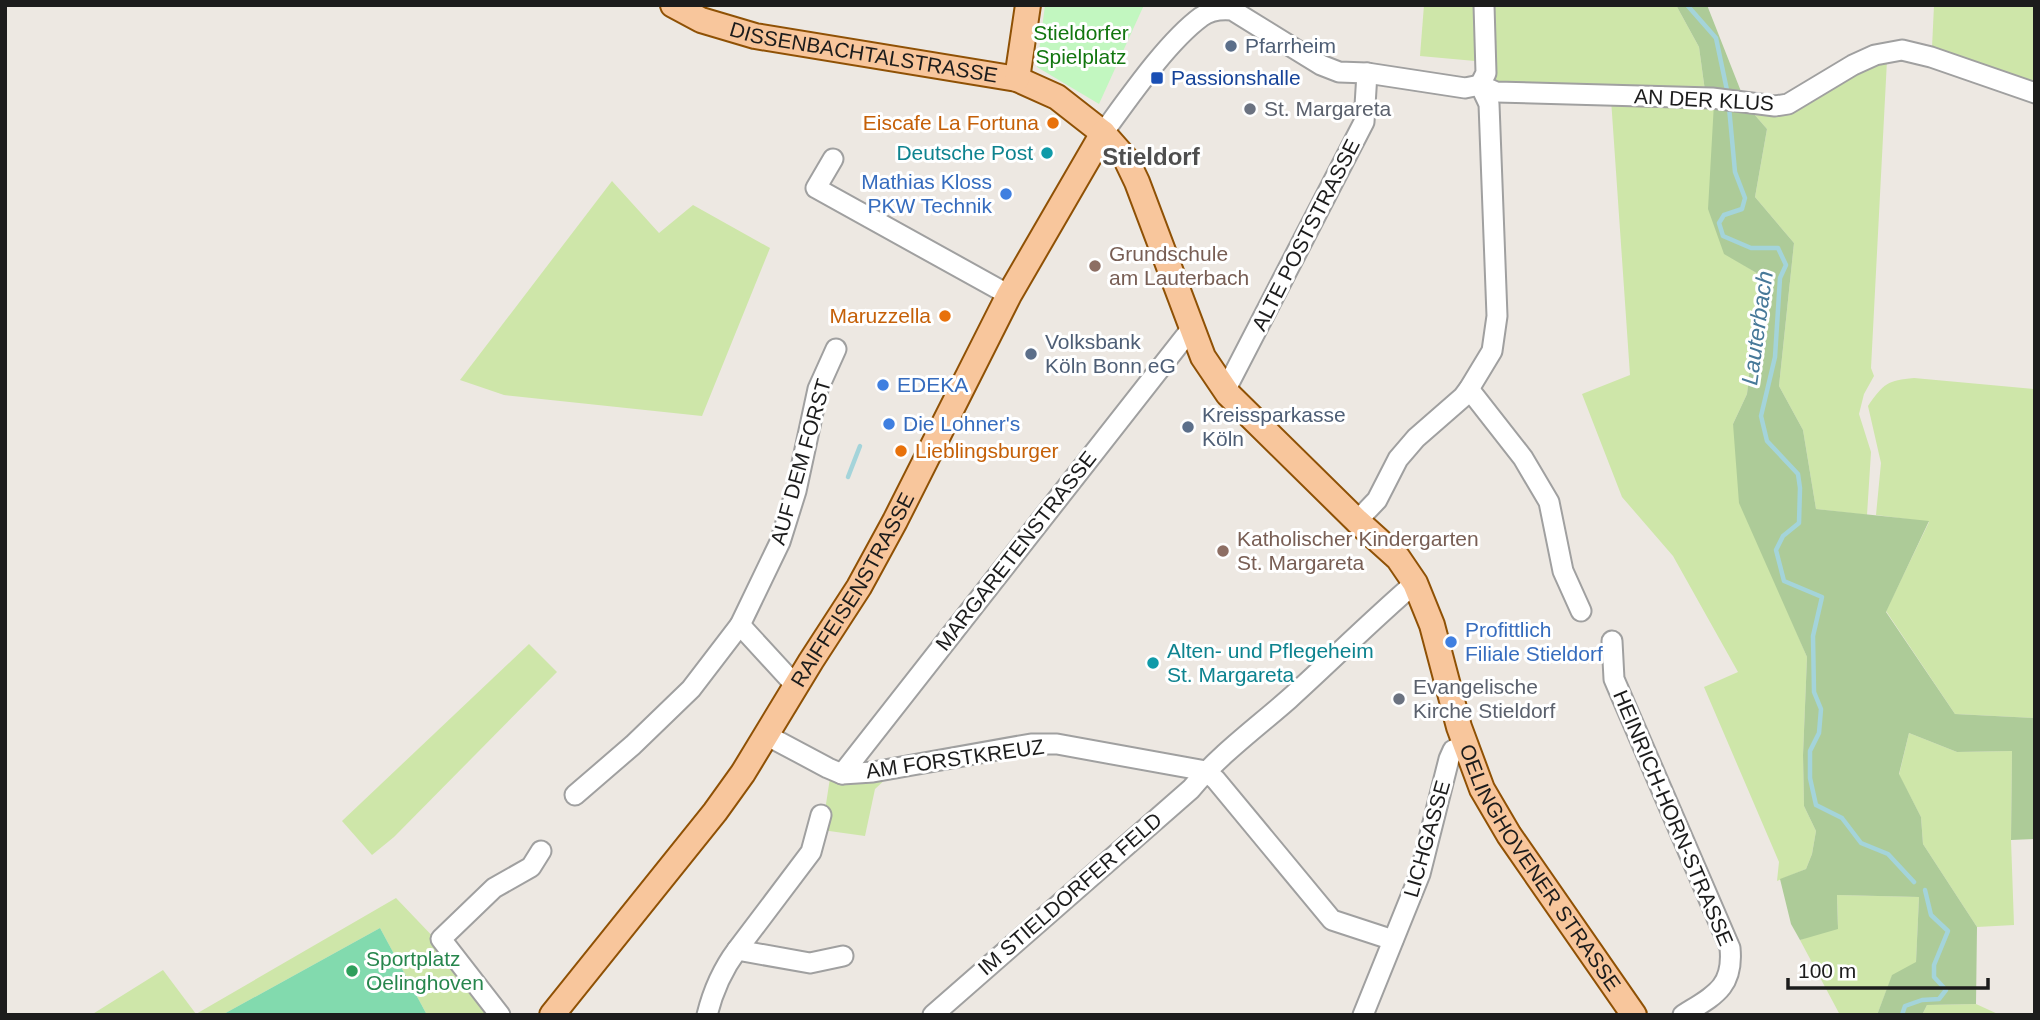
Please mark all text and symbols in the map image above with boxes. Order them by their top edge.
street label: DISSENBACHTALSTRASSE [727,17,999,87]
park label: Stieldorfer Spielplatz [1033,21,1129,68]
place label: Pfarrheim [1245,34,1336,57]
marker: Pfarrheim [1223,38,1239,54]
place label: Passionshalle [1171,66,1301,89]
marker: Passionshalle [1149,70,1165,86]
street label: AN DER KLUS [1633,84,1775,115]
place label: St. Margareta [1264,97,1392,120]
marker: St. Margareta [1242,101,1258,117]
place label: Eiscafe La Fortuna [863,111,1039,134]
marker: Eiscafe La Fortuna [1045,115,1061,131]
street label: ALTE POSTSTRASSE [1247,135,1364,334]
place label: Deutsche Post [896,141,1033,164]
district label: Stieldorf [1102,143,1201,170]
marker: Deutsche Post [1039,145,1055,161]
place label: Mathias Kloss PKW Technik [861,170,992,217]
marker: Mathias Kloss PKW Technik [998,186,1014,202]
place label: Grundschule am Lauterbach [1109,242,1249,289]
marker: Grundschule am Lauterbach [1087,258,1103,274]
water label: Lauterbach [1736,269,1778,387]
place label: Maruzzella [829,304,931,327]
marker: Maruzzella [937,308,953,324]
place label: Volksbank Köln Bonn eG [1045,330,1176,377]
marker: Volksbank Köln Bonn eG [1023,346,1039,362]
place label: EDEKA [897,373,968,396]
street label: AUF DEM FORST [766,376,835,547]
marker: EDEKA [875,377,891,393]
place label: Kreissparkasse Köln [1202,403,1346,450]
place label: Die Lohner's [903,412,1020,435]
marker: Die Lohner's [881,416,897,432]
marker: Kreissparkasse Köln [1180,419,1196,435]
place label: Lieblingsburger [915,439,1059,462]
marker: Lieblingsburger [893,443,909,459]
street label: MARGARETENSTRASSE [931,447,1100,655]
street label: RAIFFEISENSTRASSE [786,489,918,691]
place label: Katholischer Kindergarten St. Margareta [1237,527,1479,574]
marker: Katholischer Kindergarten St. Margareta [1215,543,1231,559]
place label: Profittlich Filiale Stieldorf [1465,618,1603,665]
marker: Profittlich Filiale Stieldorf [1443,634,1459,650]
place label: Alten- und Pflegeheim St. Margareta [1167,639,1374,686]
marker: Alten- und Pflegeheim St. Margareta [1145,655,1161,671]
place label: Evangelische Kirche Stieldorf [1413,675,1556,722]
street label: HEINRICH-HORN-STRASSE [1609,687,1738,949]
marker: Evangelische Kirche Stieldorf [1391,691,1407,707]
street label: AM FORSTKREUZ [864,735,1046,782]
street label: OELINGHOVENER STRASSE [1455,741,1626,995]
street label: LICHGASSE [1399,778,1454,900]
street label: IM STIELDORFER FELD [973,808,1166,980]
scale bar [1788,946,1988,990]
place label: Sportplatz Oelinghoven [366,947,484,994]
text: 100 m [1798,959,1856,982]
marker: Sportplatz Oelinghoven [344,963,360,979]

